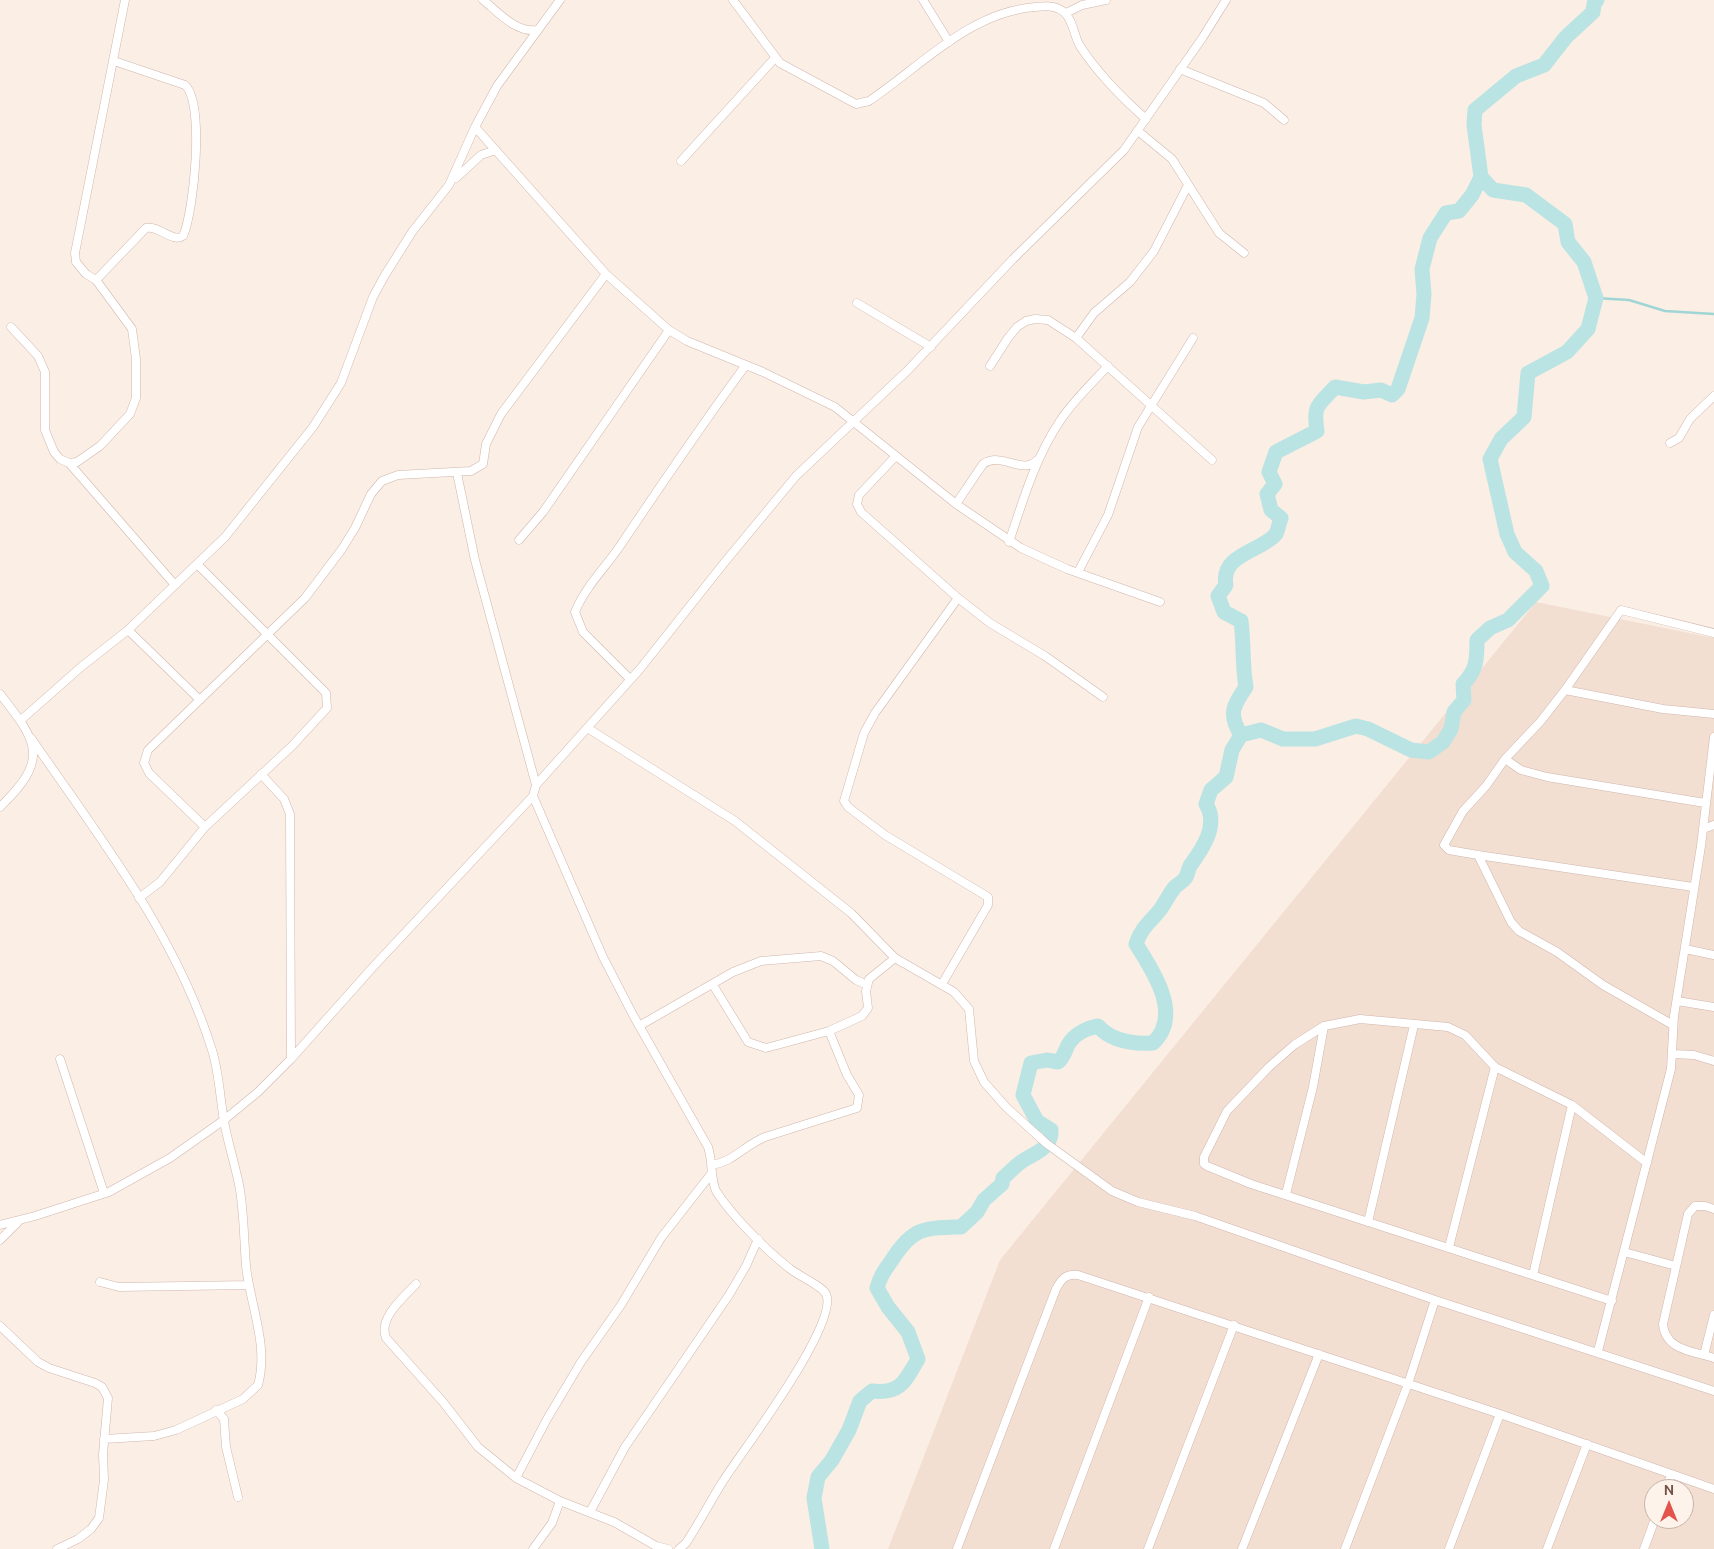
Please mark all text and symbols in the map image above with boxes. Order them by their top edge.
north arrow [1644,1479,1694,1529]
text: N [1664,1482,1674,1498]

